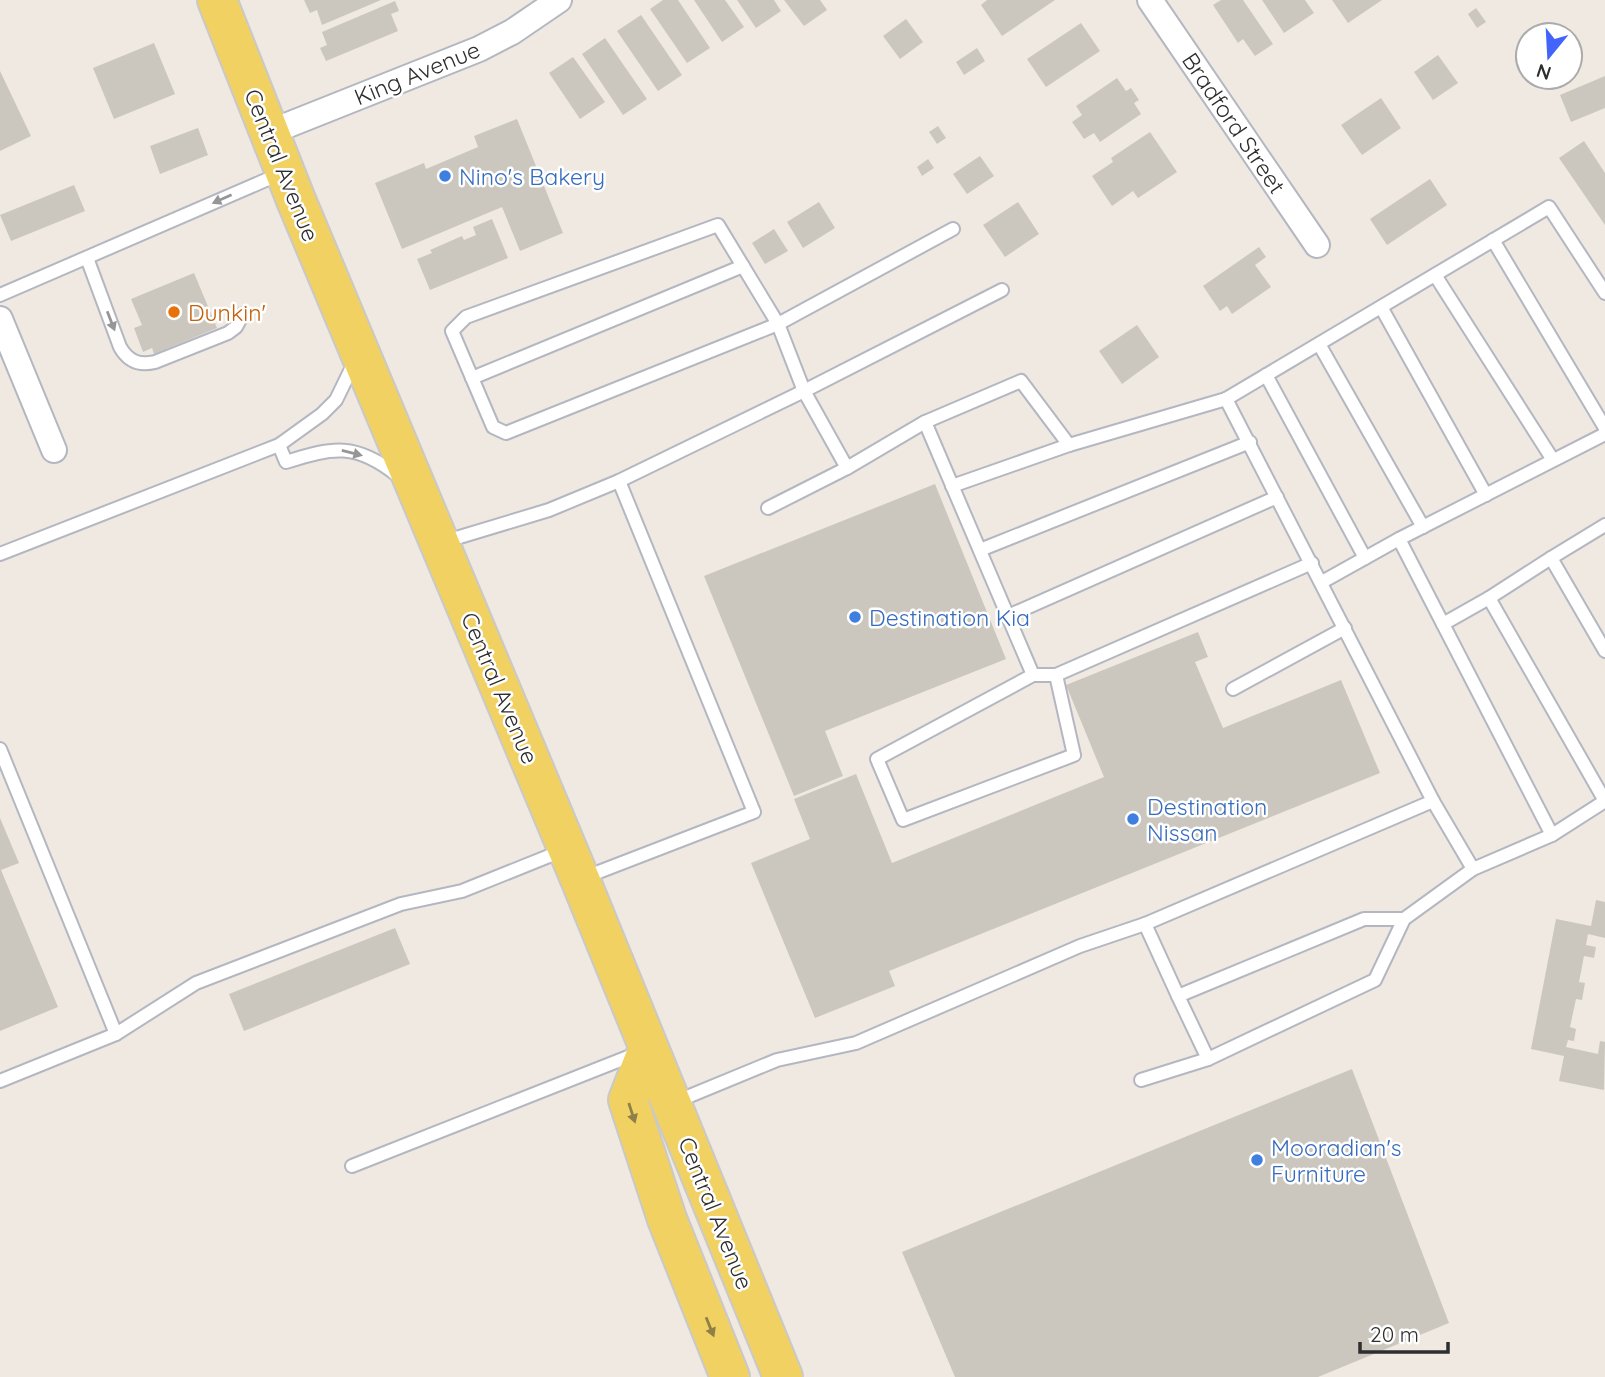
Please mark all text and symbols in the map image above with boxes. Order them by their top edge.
north arrow [1514,21,1584,91]
street label: King Avenue [350,35,484,111]
street label: Bradford Street [1176,47,1292,199]
text: N [1533,59,1554,86]
street label: Central Avenue [238,85,326,245]
place label: Nino's Bakery [459,162,605,191]
marker: Nino's Bakery [437,168,453,184]
one-way arrow [211,194,232,205]
place label: Dunkin' [188,298,266,327]
marker: Dunkin' [166,304,182,320]
one-way arrow [105,311,116,332]
one-way arrow [341,448,363,459]
place label: Destination Kia [869,603,1030,632]
street label: Central Avenue [455,608,545,768]
marker: Destination Kia [847,609,863,625]
place label: Destination Nissan [1147,792,1267,847]
marker: Destination Nissan [1125,811,1141,827]
one-way arrow [627,1103,638,1124]
street label: Central Avenue [672,1133,760,1293]
place label: Mooradian's Furniture [1271,1133,1402,1188]
marker: Mooradian's Furniture [1249,1152,1265,1168]
scale bar [1360,1310,1448,1354]
one-way arrow [705,1316,716,1337]
text: 20 m [1370,1321,1419,1347]

